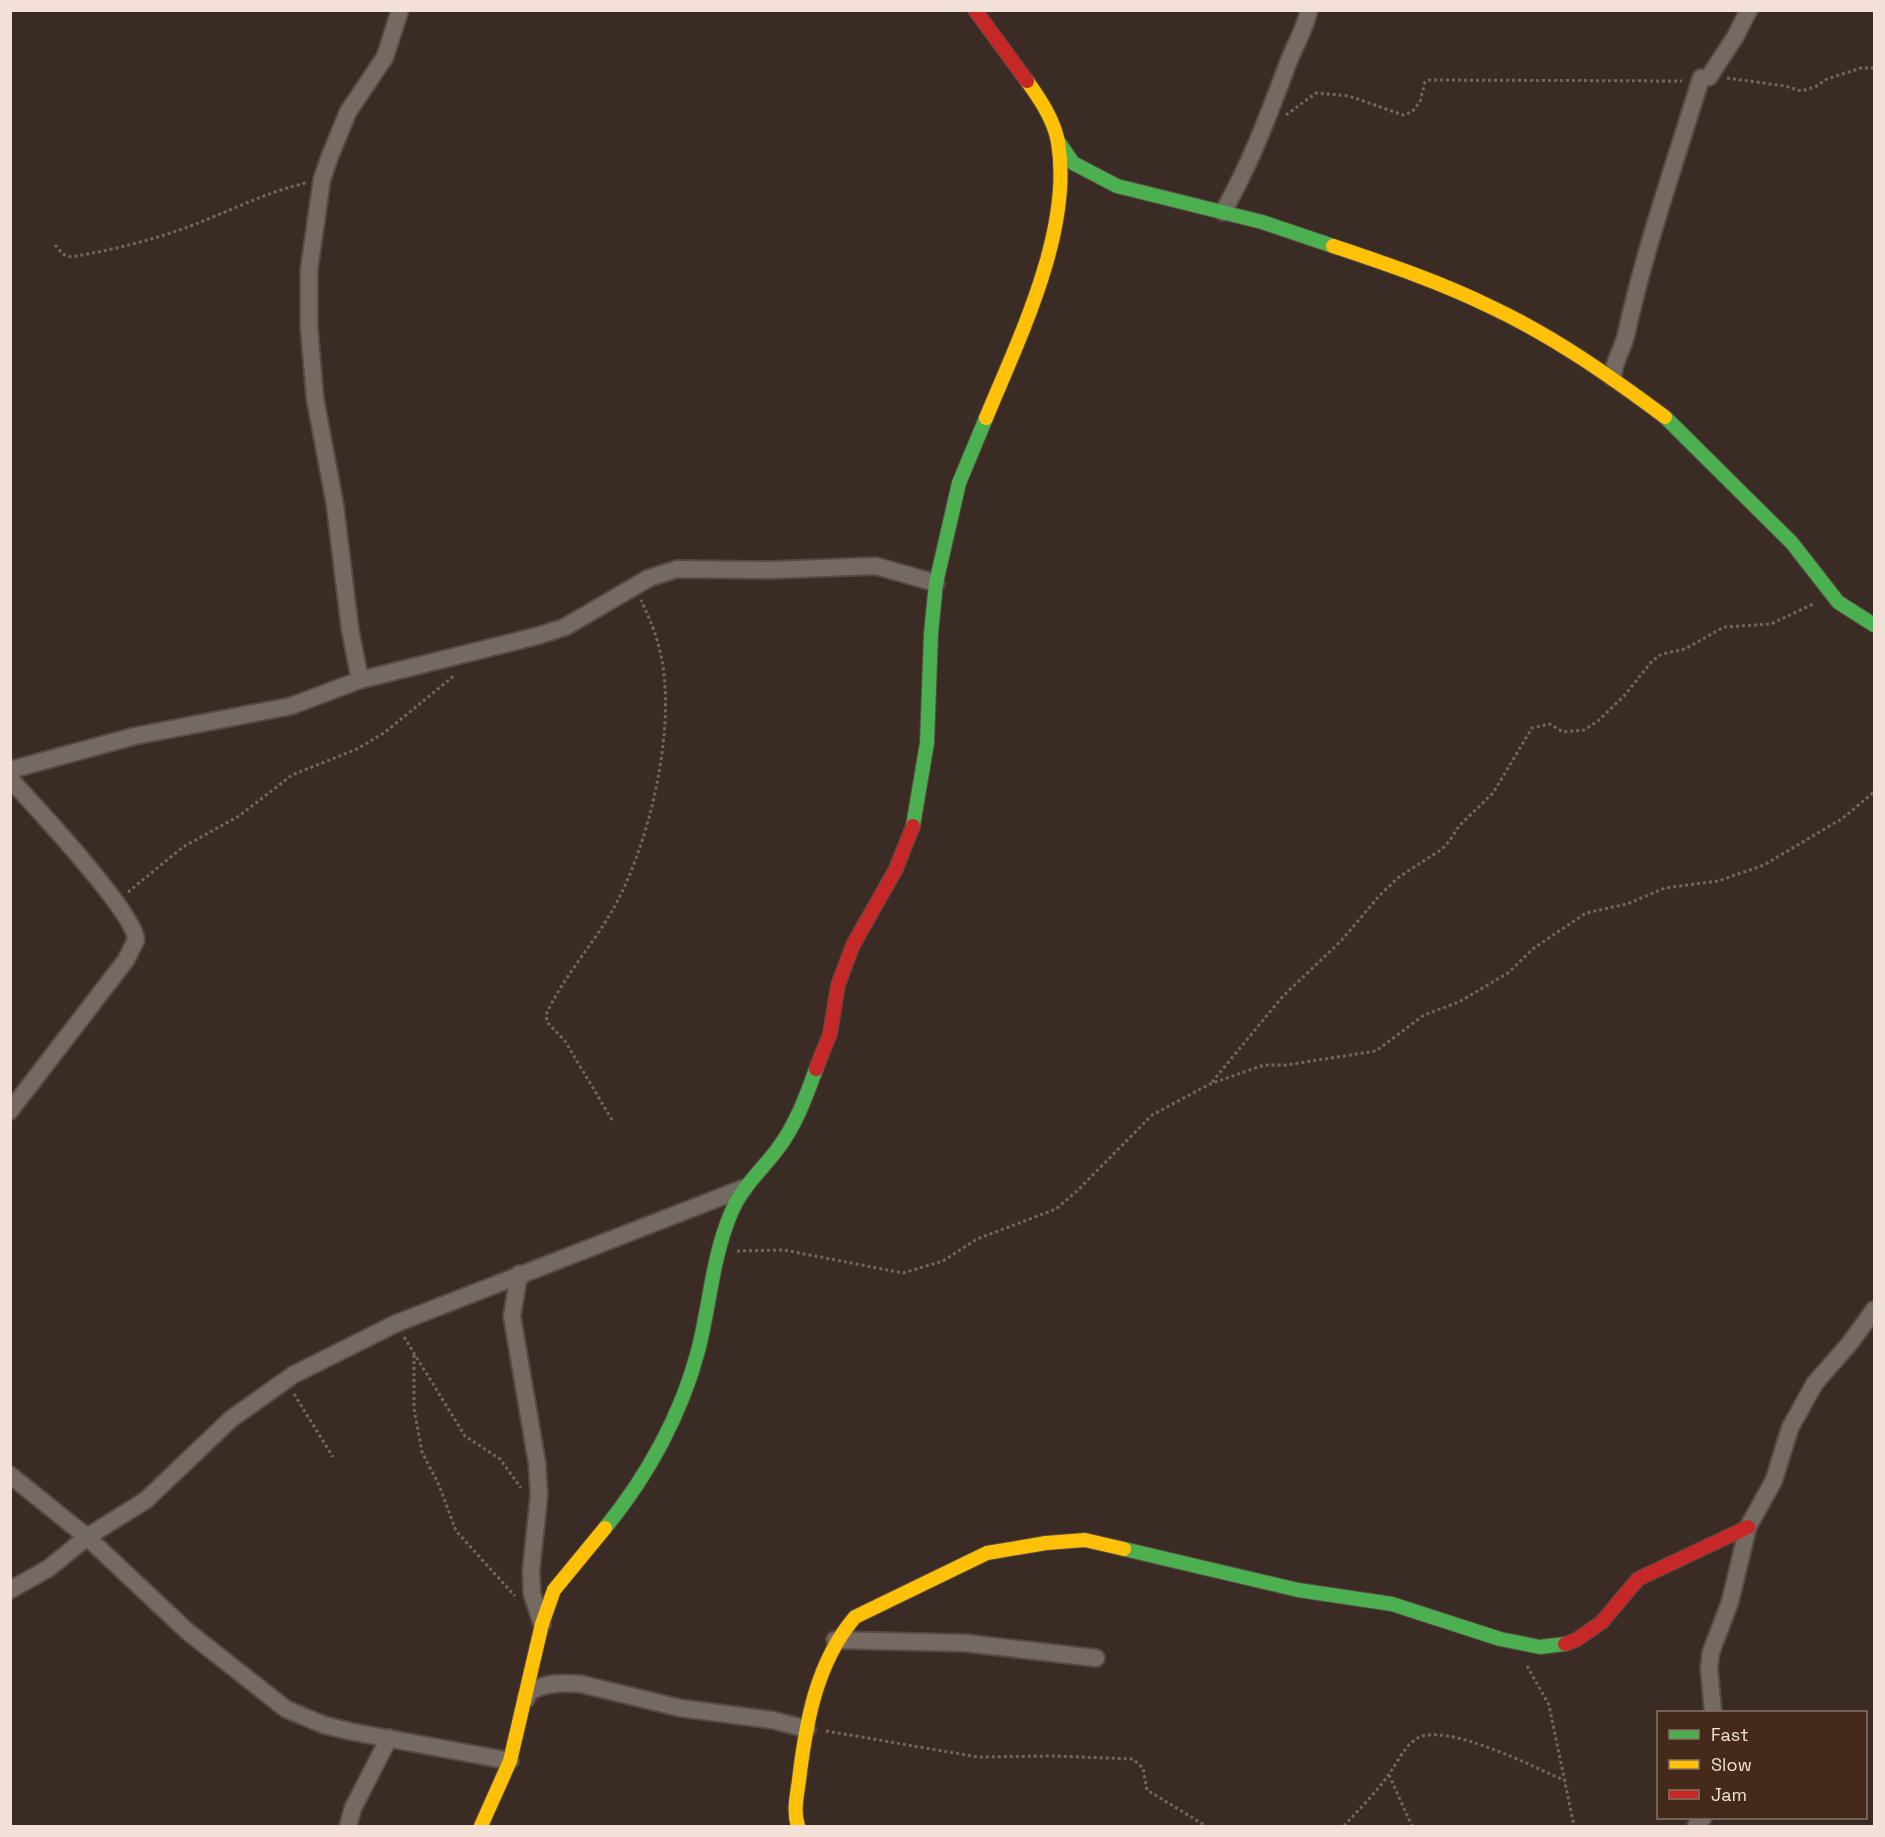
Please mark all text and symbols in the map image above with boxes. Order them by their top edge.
legend [1657,1711,1867,1819]
text: Fast [1711,1723,1748,1746]
text: Slow [1711,1753,1752,1776]
text: Jam [1711,1783,1747,1806]

